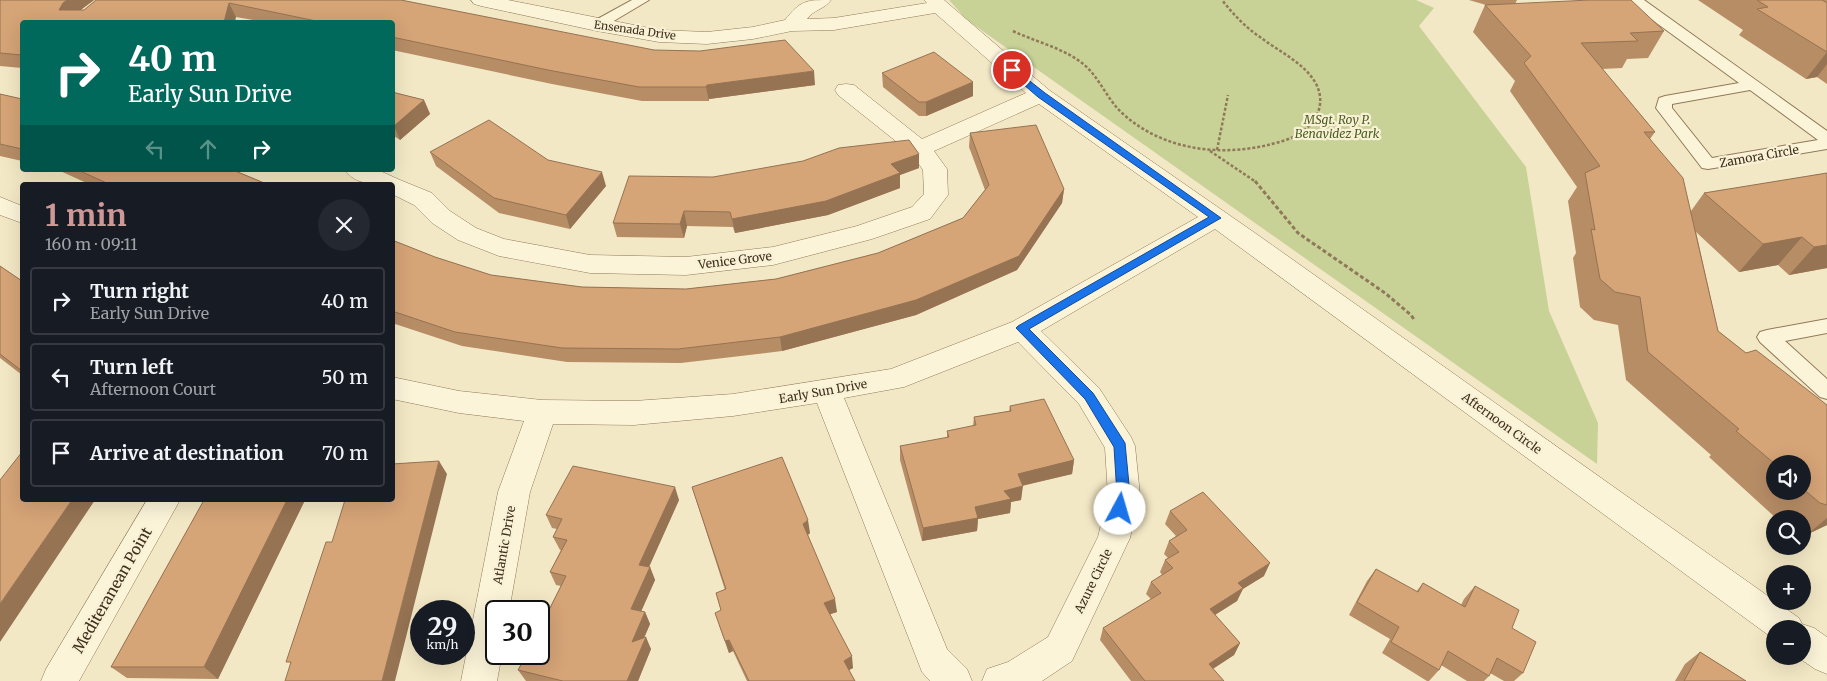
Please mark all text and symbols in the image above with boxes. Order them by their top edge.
street label: Ensenada Drive [593,17,677,43]
text: 40 m [128,37,216,81]
icon: right [45,40,110,105]
pin [991,49,1033,91]
icon: arrive [998,56,1026,84]
text: Early Sun Drive [128,80,292,108]
park label: MSgt. Roy P. Benavidez Park [1295,112,1380,141]
icon: left [141,135,169,163]
icon: ahead [194,135,222,163]
icon: right [247,135,275,163]
street label: Zamora Circle [1718,142,1800,170]
text: 1 min [45,196,127,234]
button: close [318,199,370,251]
text: 160 m · 09:11 [45,234,138,254]
street label: Venice Grove [696,248,773,272]
text: Turn right [90,279,189,303]
icon: right [47,287,75,315]
text: 40 m [321,289,368,313]
text: Early Sun Drive [90,303,209,323]
text: Turn left [90,355,174,379]
icon: left [47,363,75,391]
text: 50 m [322,365,368,389]
street label: Early Sun Drive [778,376,868,406]
text: Afternoon Court [90,379,216,399]
street label: Afternoon Circle [1458,388,1545,457]
icon: arrive [47,439,75,467]
text: Arrive at destination [90,441,284,465]
text: 70 m [322,441,368,465]
map controls [1766,455,1811,665]
button: sound [1766,455,1811,500]
position arrow [1093,482,1145,534]
street label: Atlantic Drive [490,505,518,586]
button: search [1766,510,1811,555]
street label: Mediteranean Point [68,524,156,656]
street label: Azure Circle [1071,546,1115,616]
button: + [1766,565,1811,610]
speed limit sign: 30 [485,600,550,665]
text: 29 [428,610,457,642]
button: − [1766,620,1811,665]
text: km/h [427,637,458,652]

